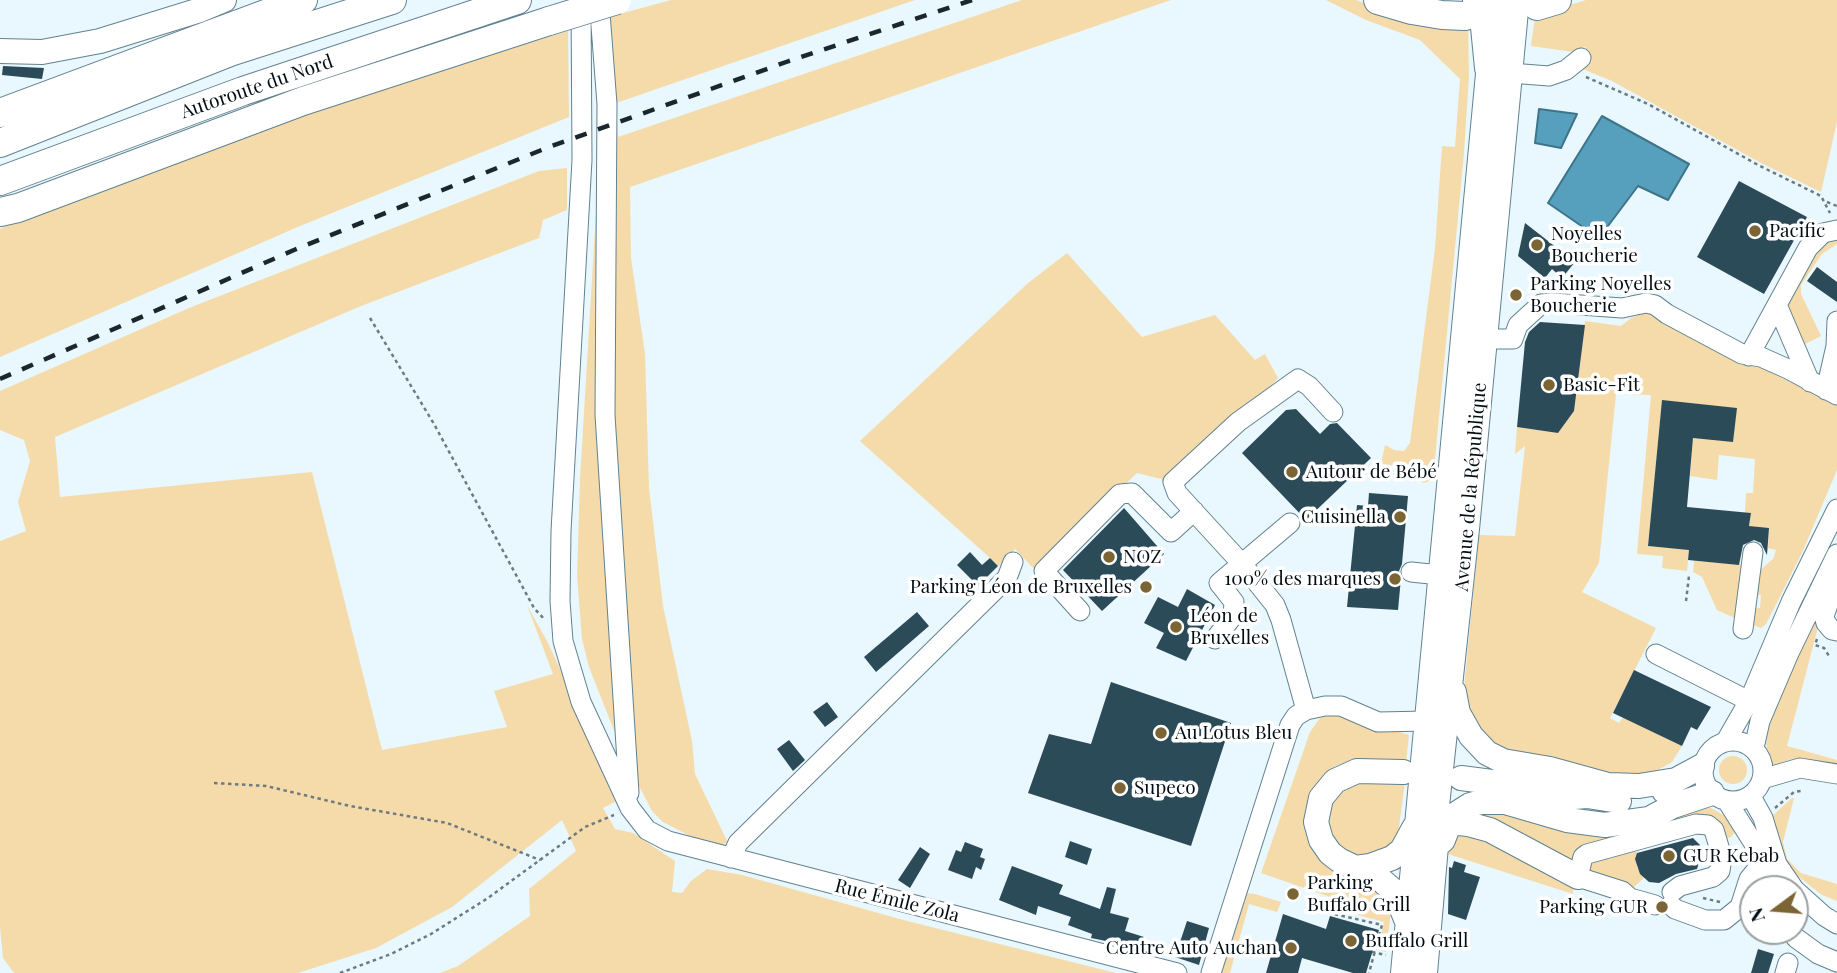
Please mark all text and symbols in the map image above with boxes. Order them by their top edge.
street label: Autoroute du Nord [178,50,336,124]
place label: Pacific [1769,220,1825,242]
place label: Noyelles Boucherie [1551,223,1638,267]
marker: Pacific [1747,223,1763,239]
marker: Noyelles Boucherie [1529,237,1545,253]
place label: Parking Noyelles Boucherie [1530,273,1672,317]
marker: Parking Noyelles Boucherie [1508,287,1524,303]
place label: Basic-Fit [1563,374,1640,396]
marker: Basic-Fit [1541,377,1557,393]
street label: Avenue de la République [1451,382,1491,592]
place label: Autour de Bébé [1306,461,1437,483]
marker: Autour de Bébé [1284,464,1300,480]
place label: Cuisinella [1301,506,1386,528]
marker: Cuisinella [1392,509,1408,525]
place label: NOZ [1123,546,1162,568]
marker: NOZ [1101,549,1117,565]
place label: 100% des marques [1224,568,1381,590]
marker: 100% des marques [1387,571,1403,587]
place label: Parking Léon de Bruxelles [910,576,1132,598]
marker: Parking Léon de Bruxelles [1138,579,1154,595]
place label: Léon de Bruxelles [1190,605,1269,649]
marker: Léon de Bruxelles [1168,619,1184,635]
place label: Au Lotus Bleu [1175,722,1292,744]
marker: Au Lotus Bleu [1153,725,1169,741]
place label: Supeco [1134,777,1196,799]
marker: Supeco [1112,780,1128,796]
place label: GUR Kebab [1683,845,1779,867]
marker: GUR Kebab [1661,848,1677,864]
place label: Parking Buffalo Grill [1307,872,1410,916]
street label: Rue Émile Zola [832,875,962,927]
north arrow [1739,875,1809,945]
marker: Parking Buffalo Grill [1285,886,1301,902]
place label: Parking GUR [1539,896,1648,918]
marker: Parking GUR [1654,899,1670,915]
text: N [1741,905,1770,925]
place label: Buffalo Grill [1365,930,1468,952]
marker: Buffalo Grill [1343,933,1359,949]
place label: Centre Auto Auchan [1106,937,1277,959]
marker: Centre Auto Auchan [1283,940,1299,956]

